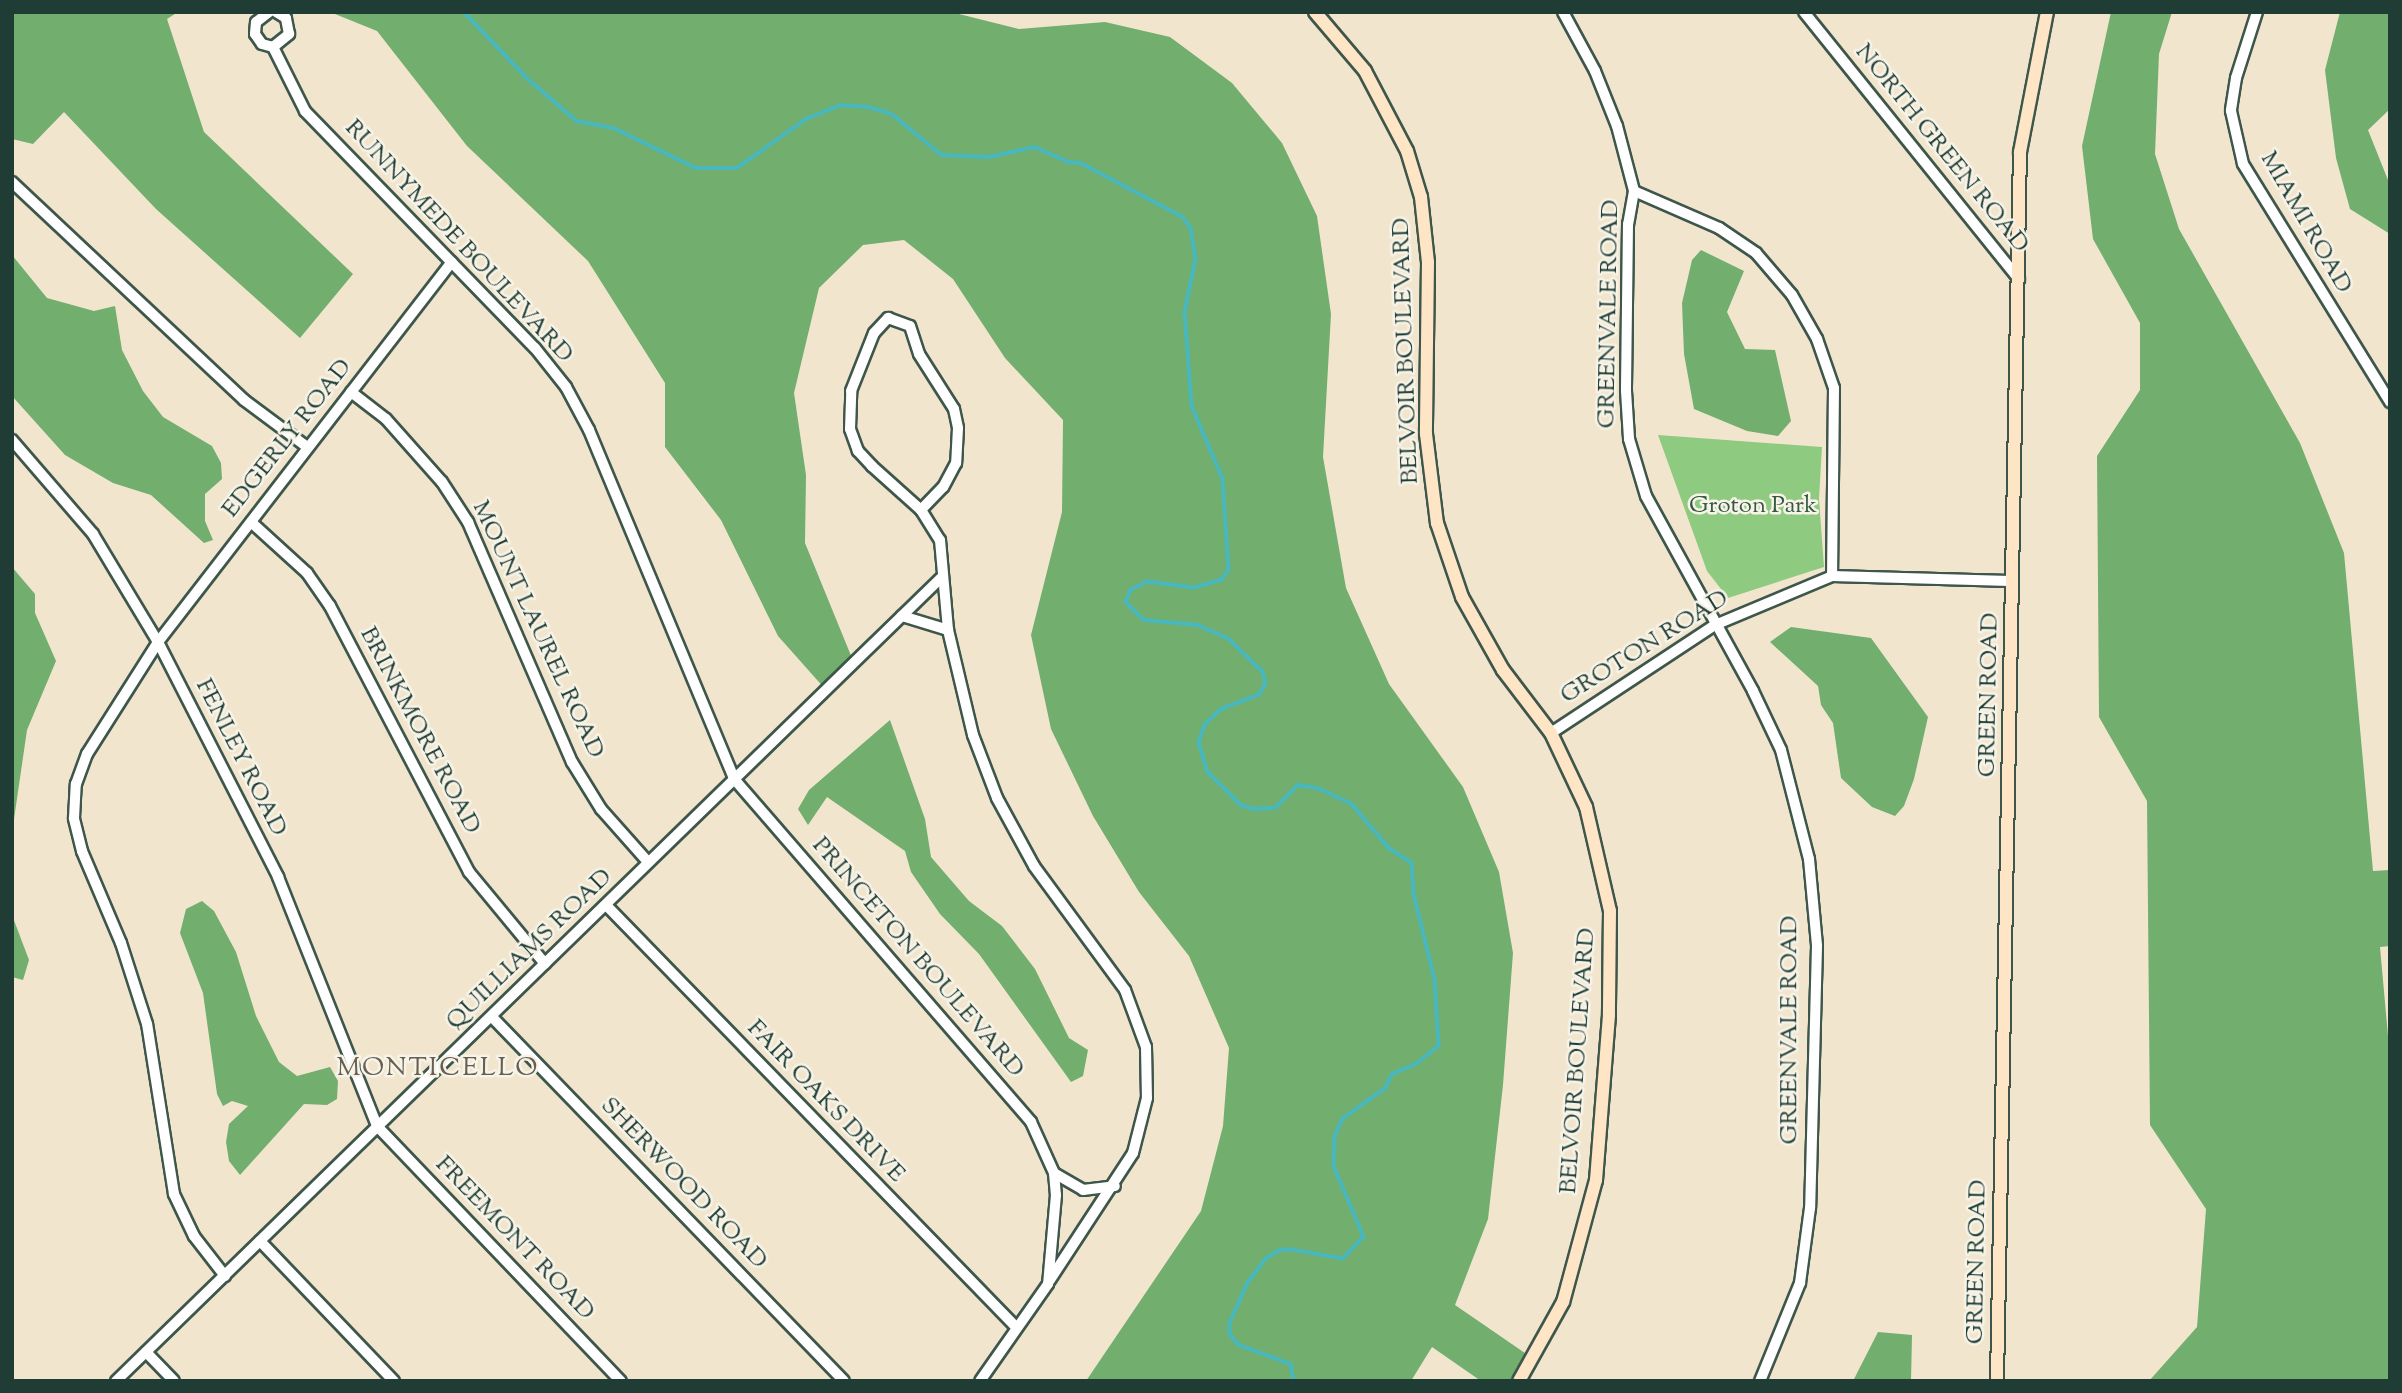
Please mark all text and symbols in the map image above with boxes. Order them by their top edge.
street label: NORTH GREEN ROAD [1848,39,2034,259]
street label: RUNNYMEDE BOULEVARD [338,115,578,369]
street label: MIAMI ROAD [2253,147,2357,299]
street label: GREENVALE ROAD [1594,199,1626,429]
street label: BELVOIR BOULEVARD [1388,217,1426,485]
street label: EDGERLY ROAD [217,354,359,524]
park label: Groton Park [1689,493,1817,521]
street label: MOUNT LAUREL ROAD [465,497,609,763]
street label: GROTON ROAD [1556,585,1734,711]
street label: GREEN ROAD [1974,613,2006,777]
street label: BRINKMORE ROAD [352,623,486,839]
street label: FENLEY ROAD [188,675,292,841]
street label: PRINCETON BOULEVARD [805,832,1029,1084]
street label: QUILLIAMS ROAD [441,863,619,1037]
street label: GREENVALE ROAD [1777,916,1805,1144]
street label: BELVOIR BOULEVARD [1555,927,1603,1195]
street label: FAIR OAKS DRIVE [740,1015,910,1189]
district label: MONTICELLO [338,1053,538,1085]
street label: SHERWOOD ROAD [594,1092,772,1276]
street label: FREEMONT ROAD [428,1151,600,1327]
street label: GREEN ROAD [1962,1180,1994,1344]

